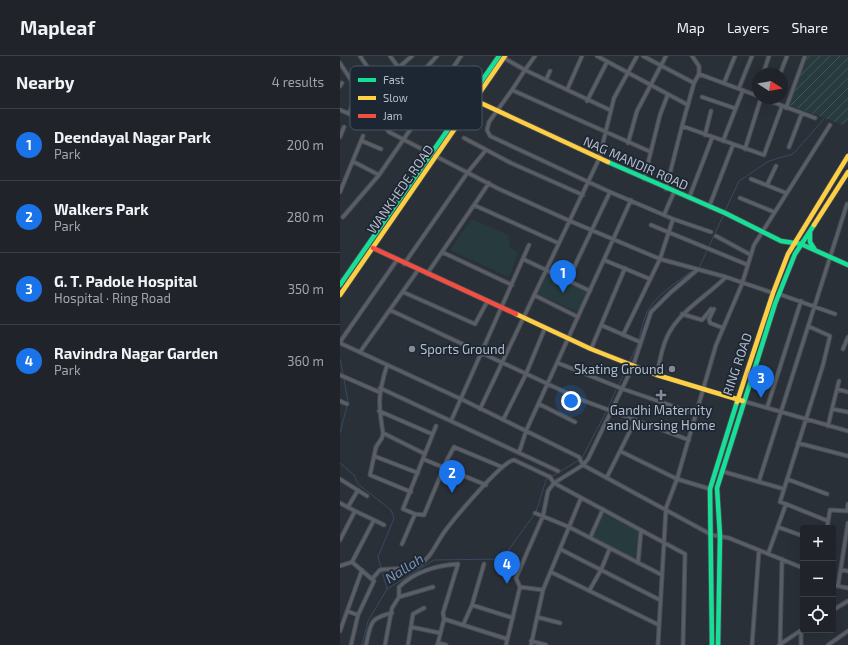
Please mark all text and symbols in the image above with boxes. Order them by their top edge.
text: Mapleaf [20,16,95,39]
text: Map [677,19,705,36]
text: Layers [727,19,769,36]
text: Share [791,19,828,36]
legend [350,66,482,130]
north arrow [752,68,788,104]
text: Nearby [16,72,74,92]
text: Fast [383,73,405,86]
text: 4 results [272,74,324,90]
text: Slow [383,91,408,104]
text: Jam [383,109,402,122]
text: Deendayal Nagar Park [54,128,211,146]
street label: NAG MANDIR ROAD [581,133,691,193]
text: 1 [26,137,32,153]
text: 200 m [287,137,324,153]
street label: WANKHEDE ROAD [363,141,437,237]
text: Park [54,146,81,162]
text: Walkers Park [54,200,149,218]
text: 2 [25,209,33,225]
text: 280 m [287,209,324,225]
text: Park [54,218,81,234]
pin: 1 [550,260,576,293]
text: G. T. Padole Hospital [54,272,198,290]
text: 3 [25,281,33,297]
text: 350 m [288,281,324,297]
text: Hospital · Ring Road [54,290,171,306]
street label: RING ROAD [719,331,755,397]
place label: Sports Ground [420,341,505,357]
text: Ravindra Nagar Garden [54,344,218,362]
marker: Sports Ground [407,344,417,354]
text: 4 [25,353,33,369]
text: 360 m [287,353,324,369]
place label: Skating Ground [574,361,664,377]
text: Park [54,362,81,378]
marker: Skating Ground [667,364,677,374]
pin: 3 [748,365,774,398]
marker: Gandhi Maternity and Nursing Home [655,389,667,401]
your location [561,391,581,411]
place label: Gandhi Maternity and Nursing Home [607,402,715,433]
pin: 2 [439,460,465,493]
map controls [800,525,836,633]
button: + [800,525,836,561]
water label: Nallah [382,549,426,587]
pin: 4 [494,551,520,584]
button: − [800,561,836,597]
button: locate [800,597,836,633]

